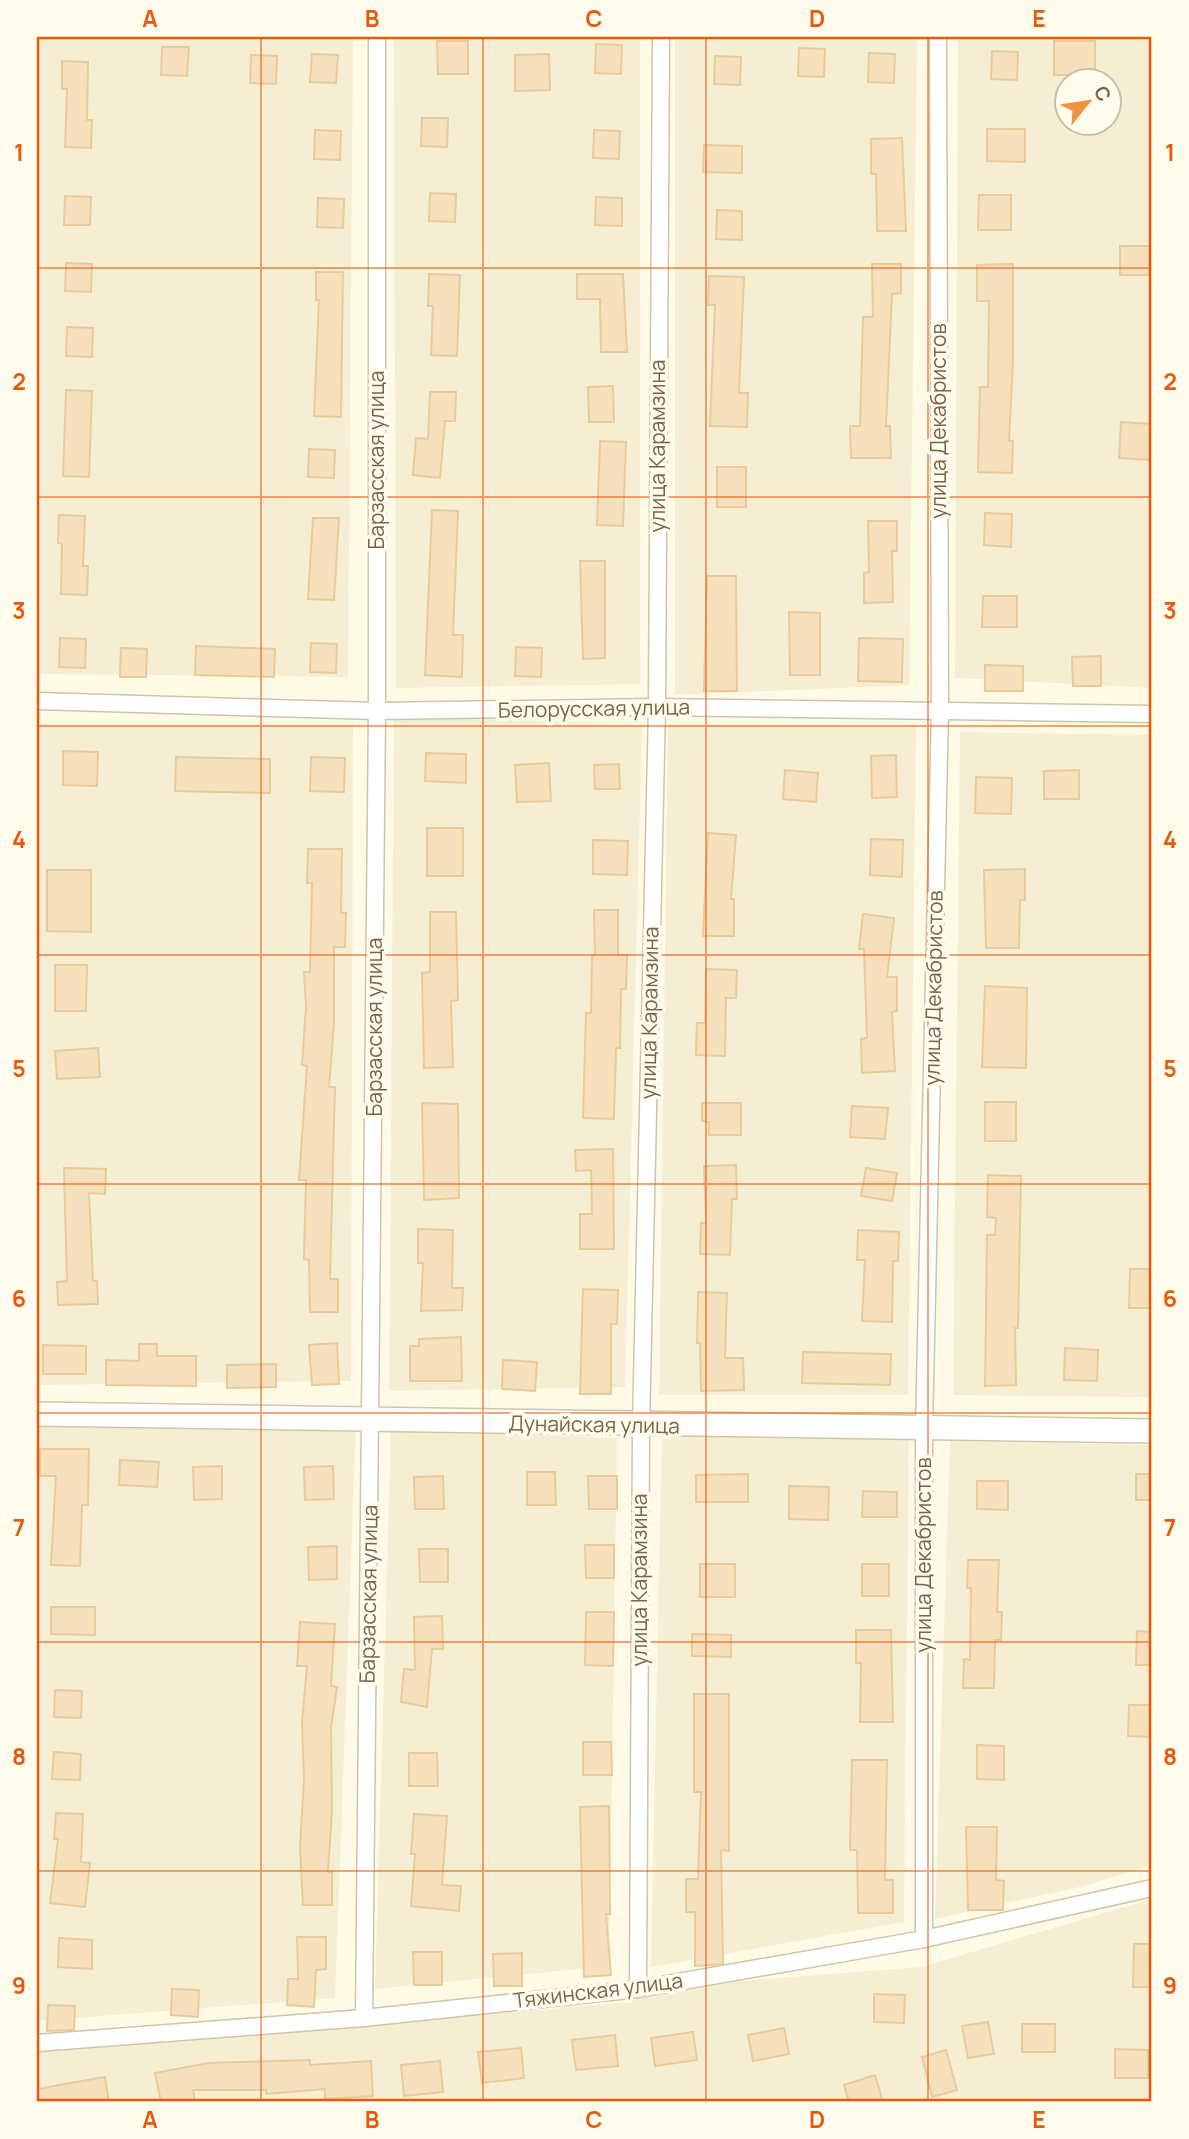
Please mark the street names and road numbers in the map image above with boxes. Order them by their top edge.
street label: улица Декабристов [924,323,952,519]
street label: улица Карамзина [643,360,671,532]
street label: Барзасская улица [362,371,390,549]
street label: Белорусская улица [498,692,690,724]
street label: улица Декабристов [917,890,949,1086]
street label: улица Карамзина [633,926,665,1100]
street label: Барзасская улица [360,938,388,1116]
street label: Дунайская улица [508,1409,680,1439]
street label: улица Декабристов [909,1457,937,1653]
street label: улица Карамзина [625,1494,653,1666]
street label: Барзасская улица [352,1504,384,1684]
street label: Тяжинская улица [512,1966,684,2014]

